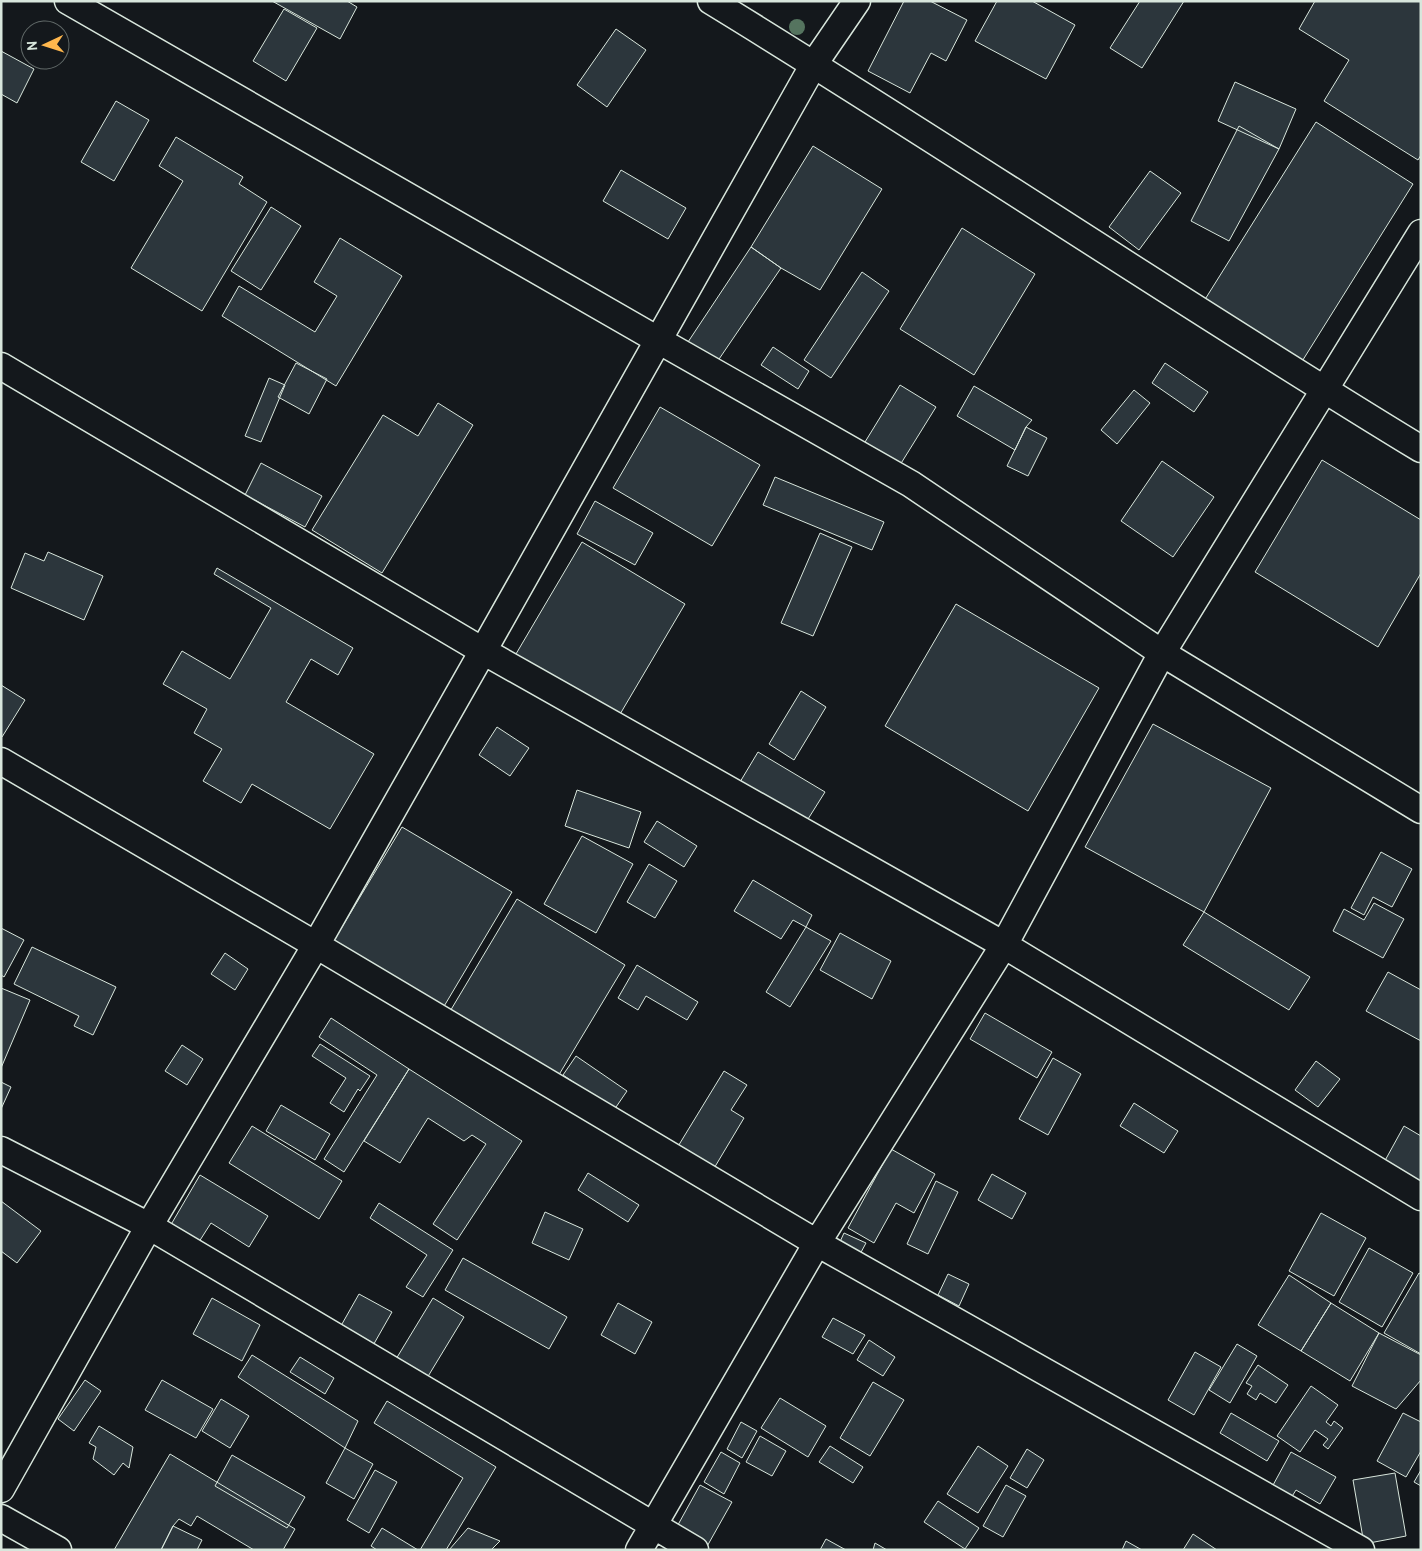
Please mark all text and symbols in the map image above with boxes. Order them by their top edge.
north arrow [20,20,70,70]
text: N [25,40,42,51]

